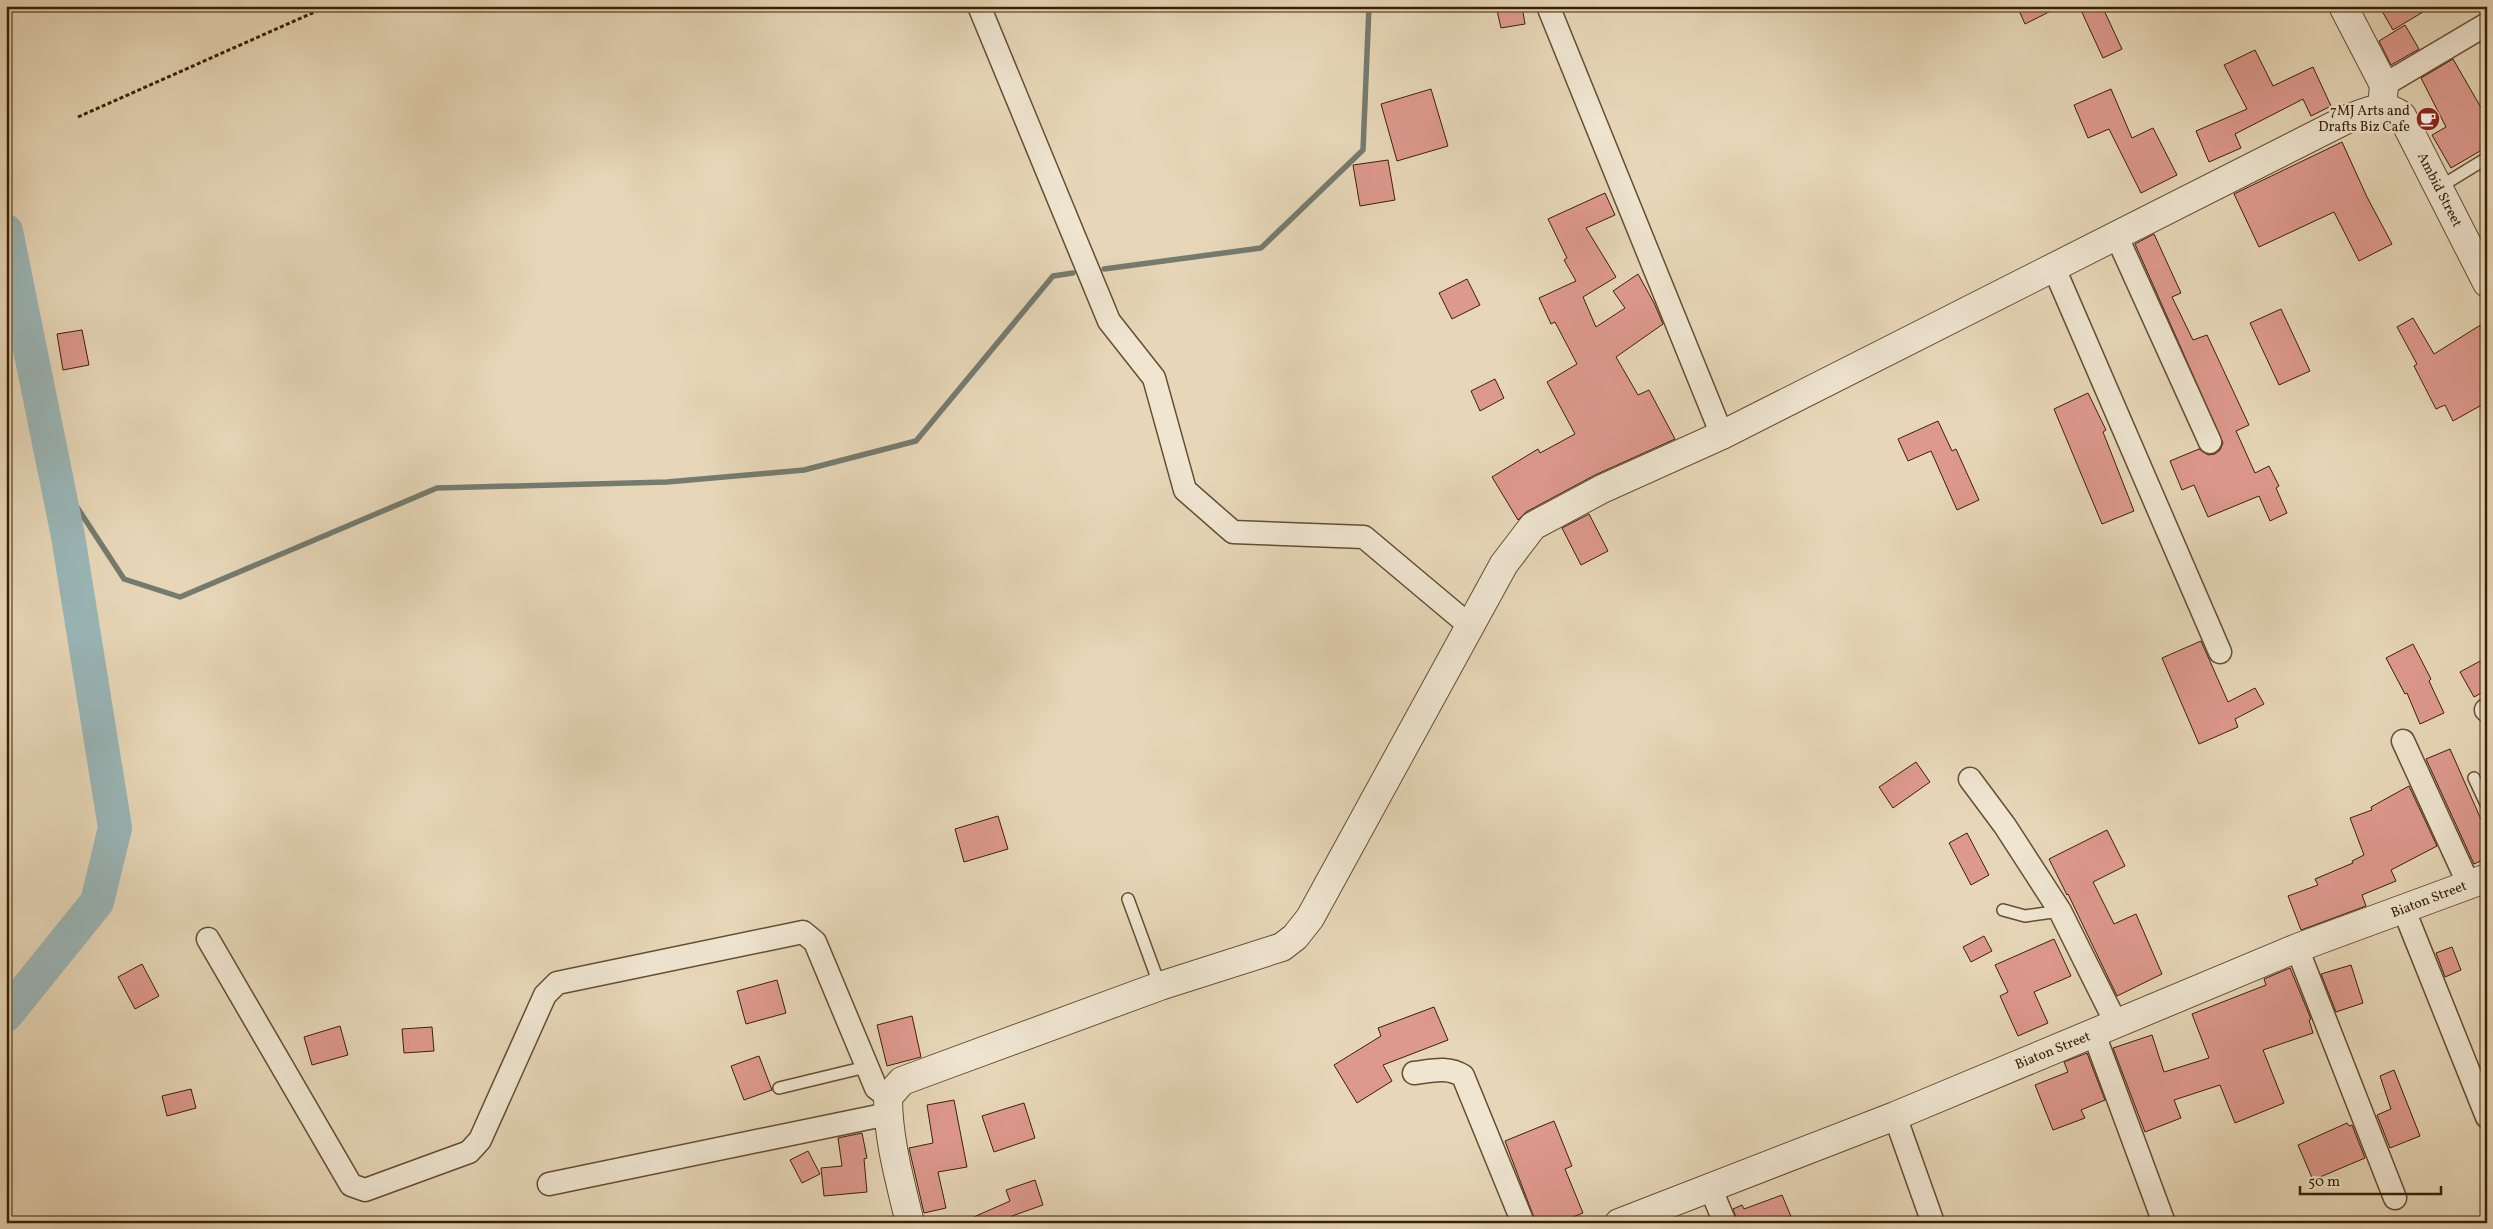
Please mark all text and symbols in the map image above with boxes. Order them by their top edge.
place label: 7MJ Arts and Drafts Biz Cafe [2318,102,2410,137]
cafe icon: 7MJ Arts and Drafts Biz Cafe [2415,106,2441,132]
street label: Ambid Street [2412,149,2466,231]
street label: Biaton Street [2388,877,2470,923]
street label: Biaton Street [2012,1027,2094,1075]
scale bar [2300,1164,2442,1196]
text: 50 m [2308,1172,2340,1193]

